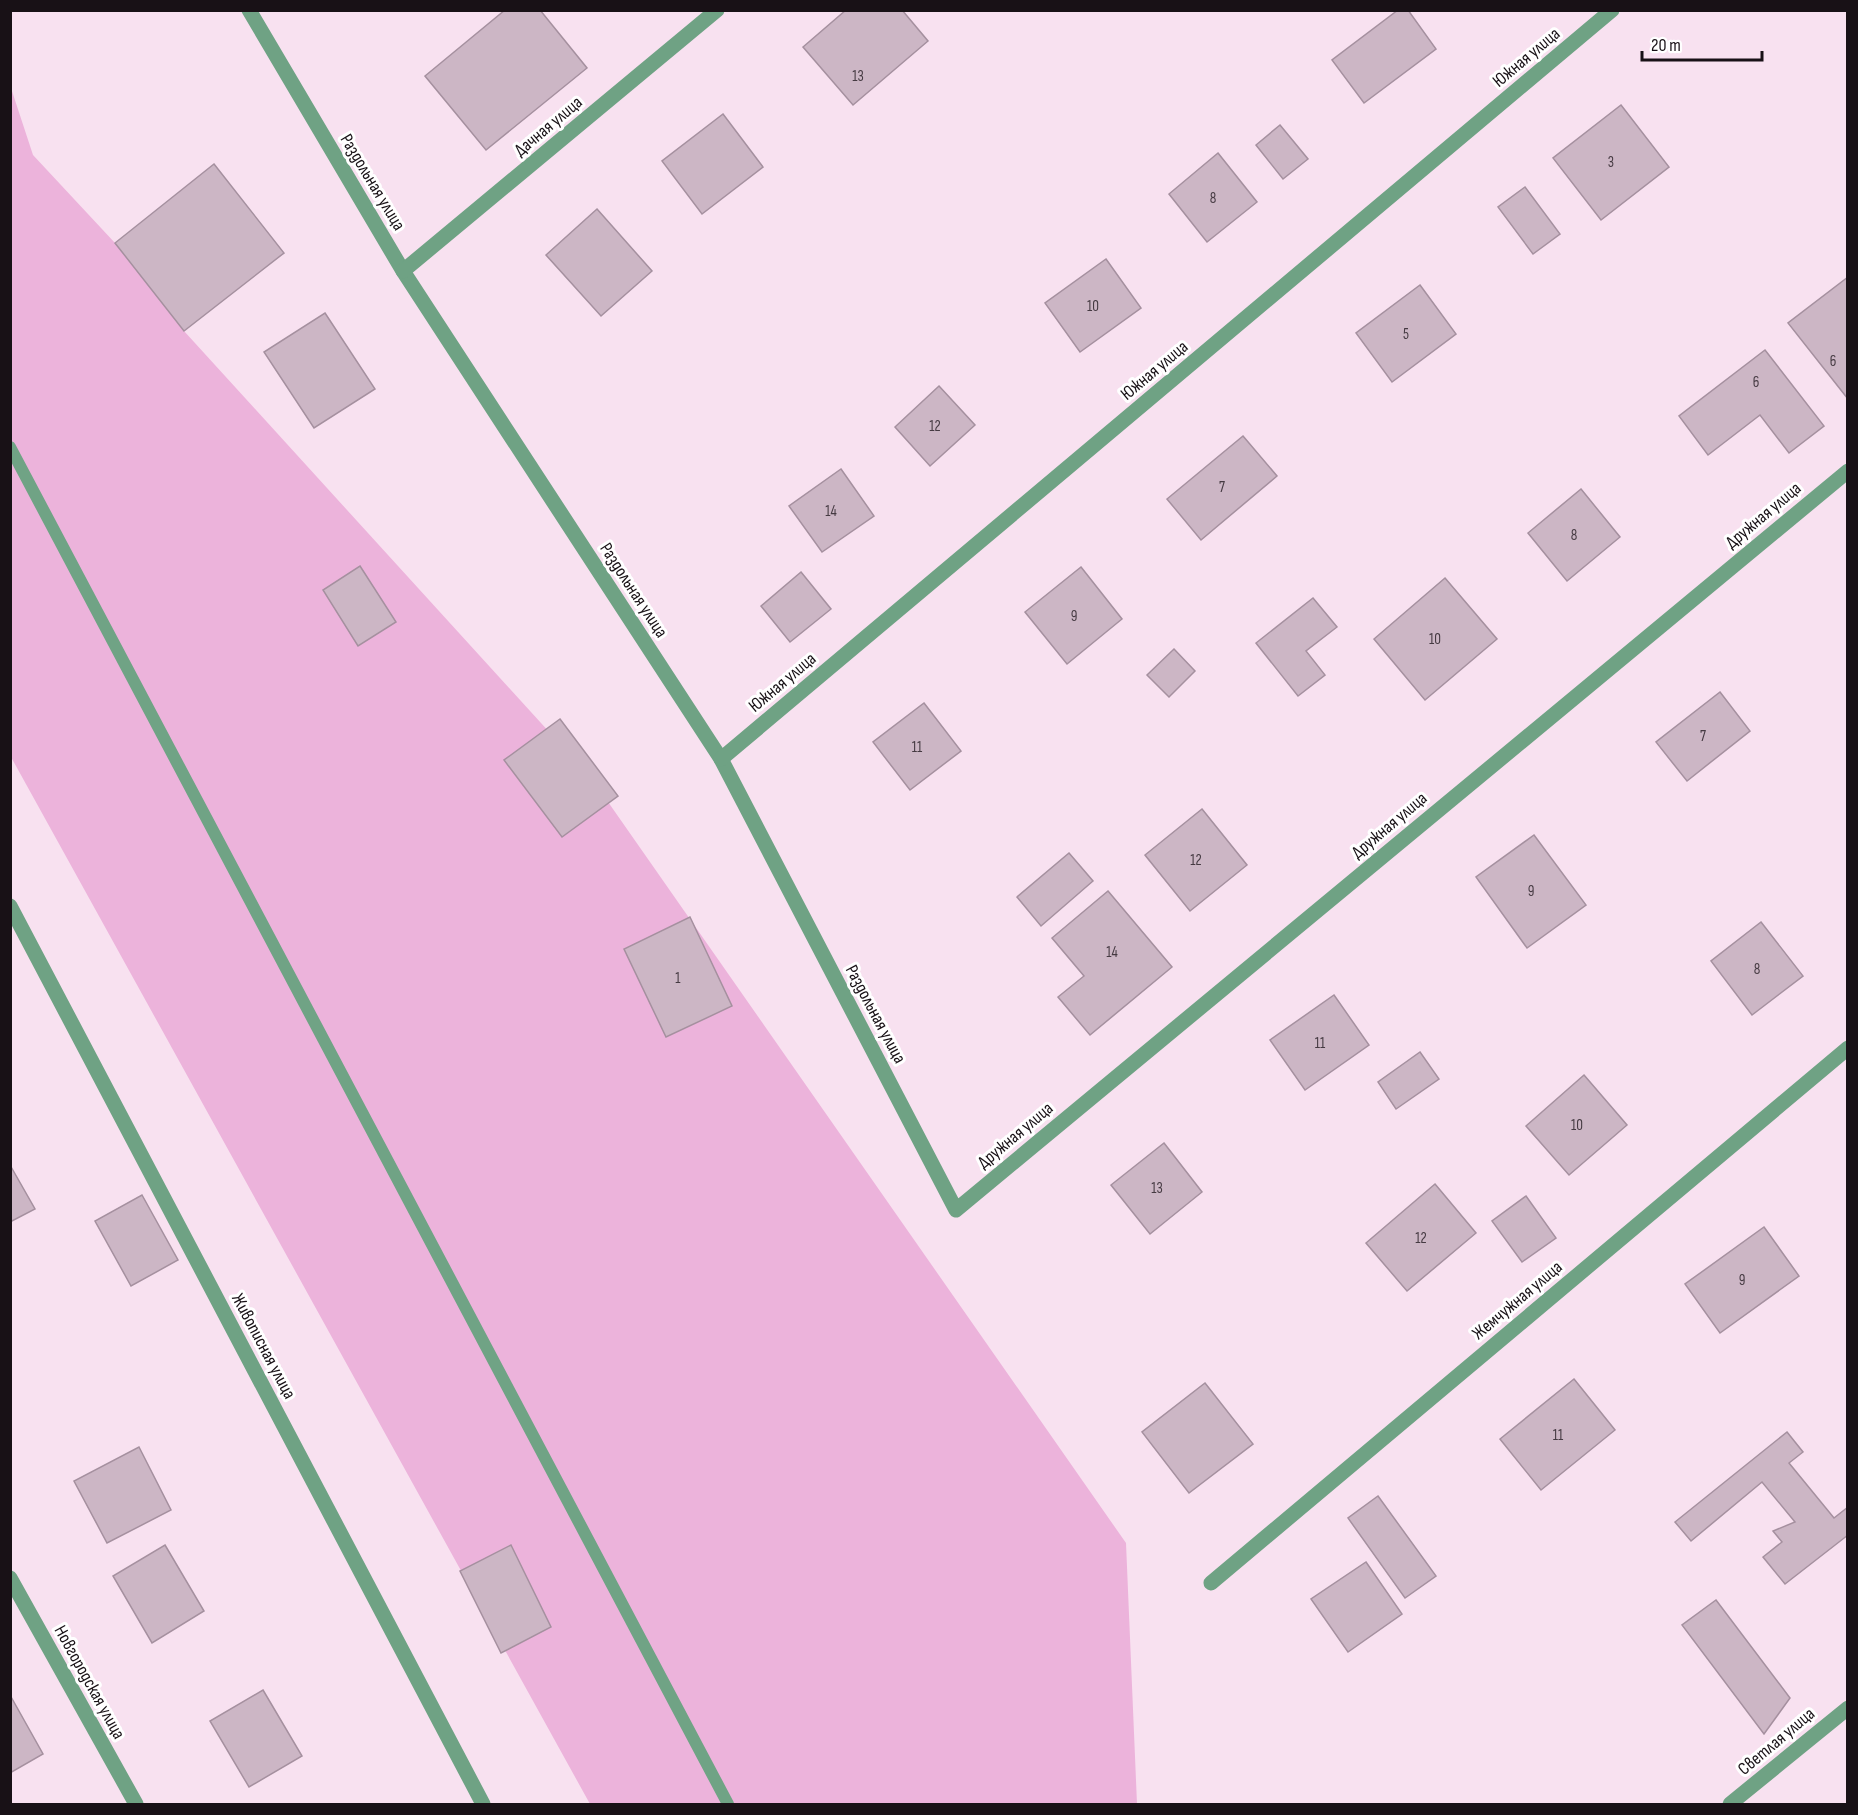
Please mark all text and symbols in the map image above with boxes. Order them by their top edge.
street label: Южная улица [1488,23,1564,92]
scale bar [1642,24,1762,62]
text: 20 m [1651,35,1681,56]
house number: 13 [852,67,864,86]
street label: Дачная улица [510,92,587,161]
street label: Раздольная улица [336,130,410,234]
house number: 3 [1608,153,1614,172]
house number: 8 [1210,189,1216,208]
house number: 10 [1087,297,1099,316]
house number: 5 [1403,325,1409,344]
street label: Южная улица [1116,336,1192,405]
house number: 6 [1830,352,1836,371]
house number: 6 [1753,373,1759,392]
house number: 12 [929,417,941,436]
house number: 7 [1219,478,1225,497]
street label: Дружная улица [1721,478,1805,553]
house number: 14 [825,502,837,521]
house number: 8 [1571,526,1577,545]
street label: Раздольная улица [595,539,672,642]
house number: 9 [1071,607,1077,626]
house number: 10 [1429,630,1441,649]
street label: Южная улица [744,648,820,717]
house number: 7 [1700,727,1706,746]
house number: 11 [912,738,923,757]
street label: Дружная улица [1347,788,1431,863]
house number: 12 [1190,851,1202,870]
house number: 9 [1528,882,1534,901]
house number: 14 [1106,943,1118,962]
house number: 8 [1754,960,1760,979]
street label: Раздольная улица [841,961,910,1067]
house number: 1 [675,969,681,988]
house number: 11 [1315,1034,1326,1053]
street label: Дружная улица [973,1098,1057,1173]
house number: 10 [1571,1116,1583,1135]
house number: 13 [1151,1179,1163,1198]
house number: 12 [1415,1229,1427,1248]
street label: Жемчужная улица [1468,1257,1567,1344]
house number: 9 [1739,1271,1745,1290]
street label: Живописная улица [227,1290,300,1402]
house number: 11 [1553,1426,1564,1445]
street label: Новгородская улица [50,1622,129,1743]
street label: Светлая улица [1734,1703,1819,1780]

